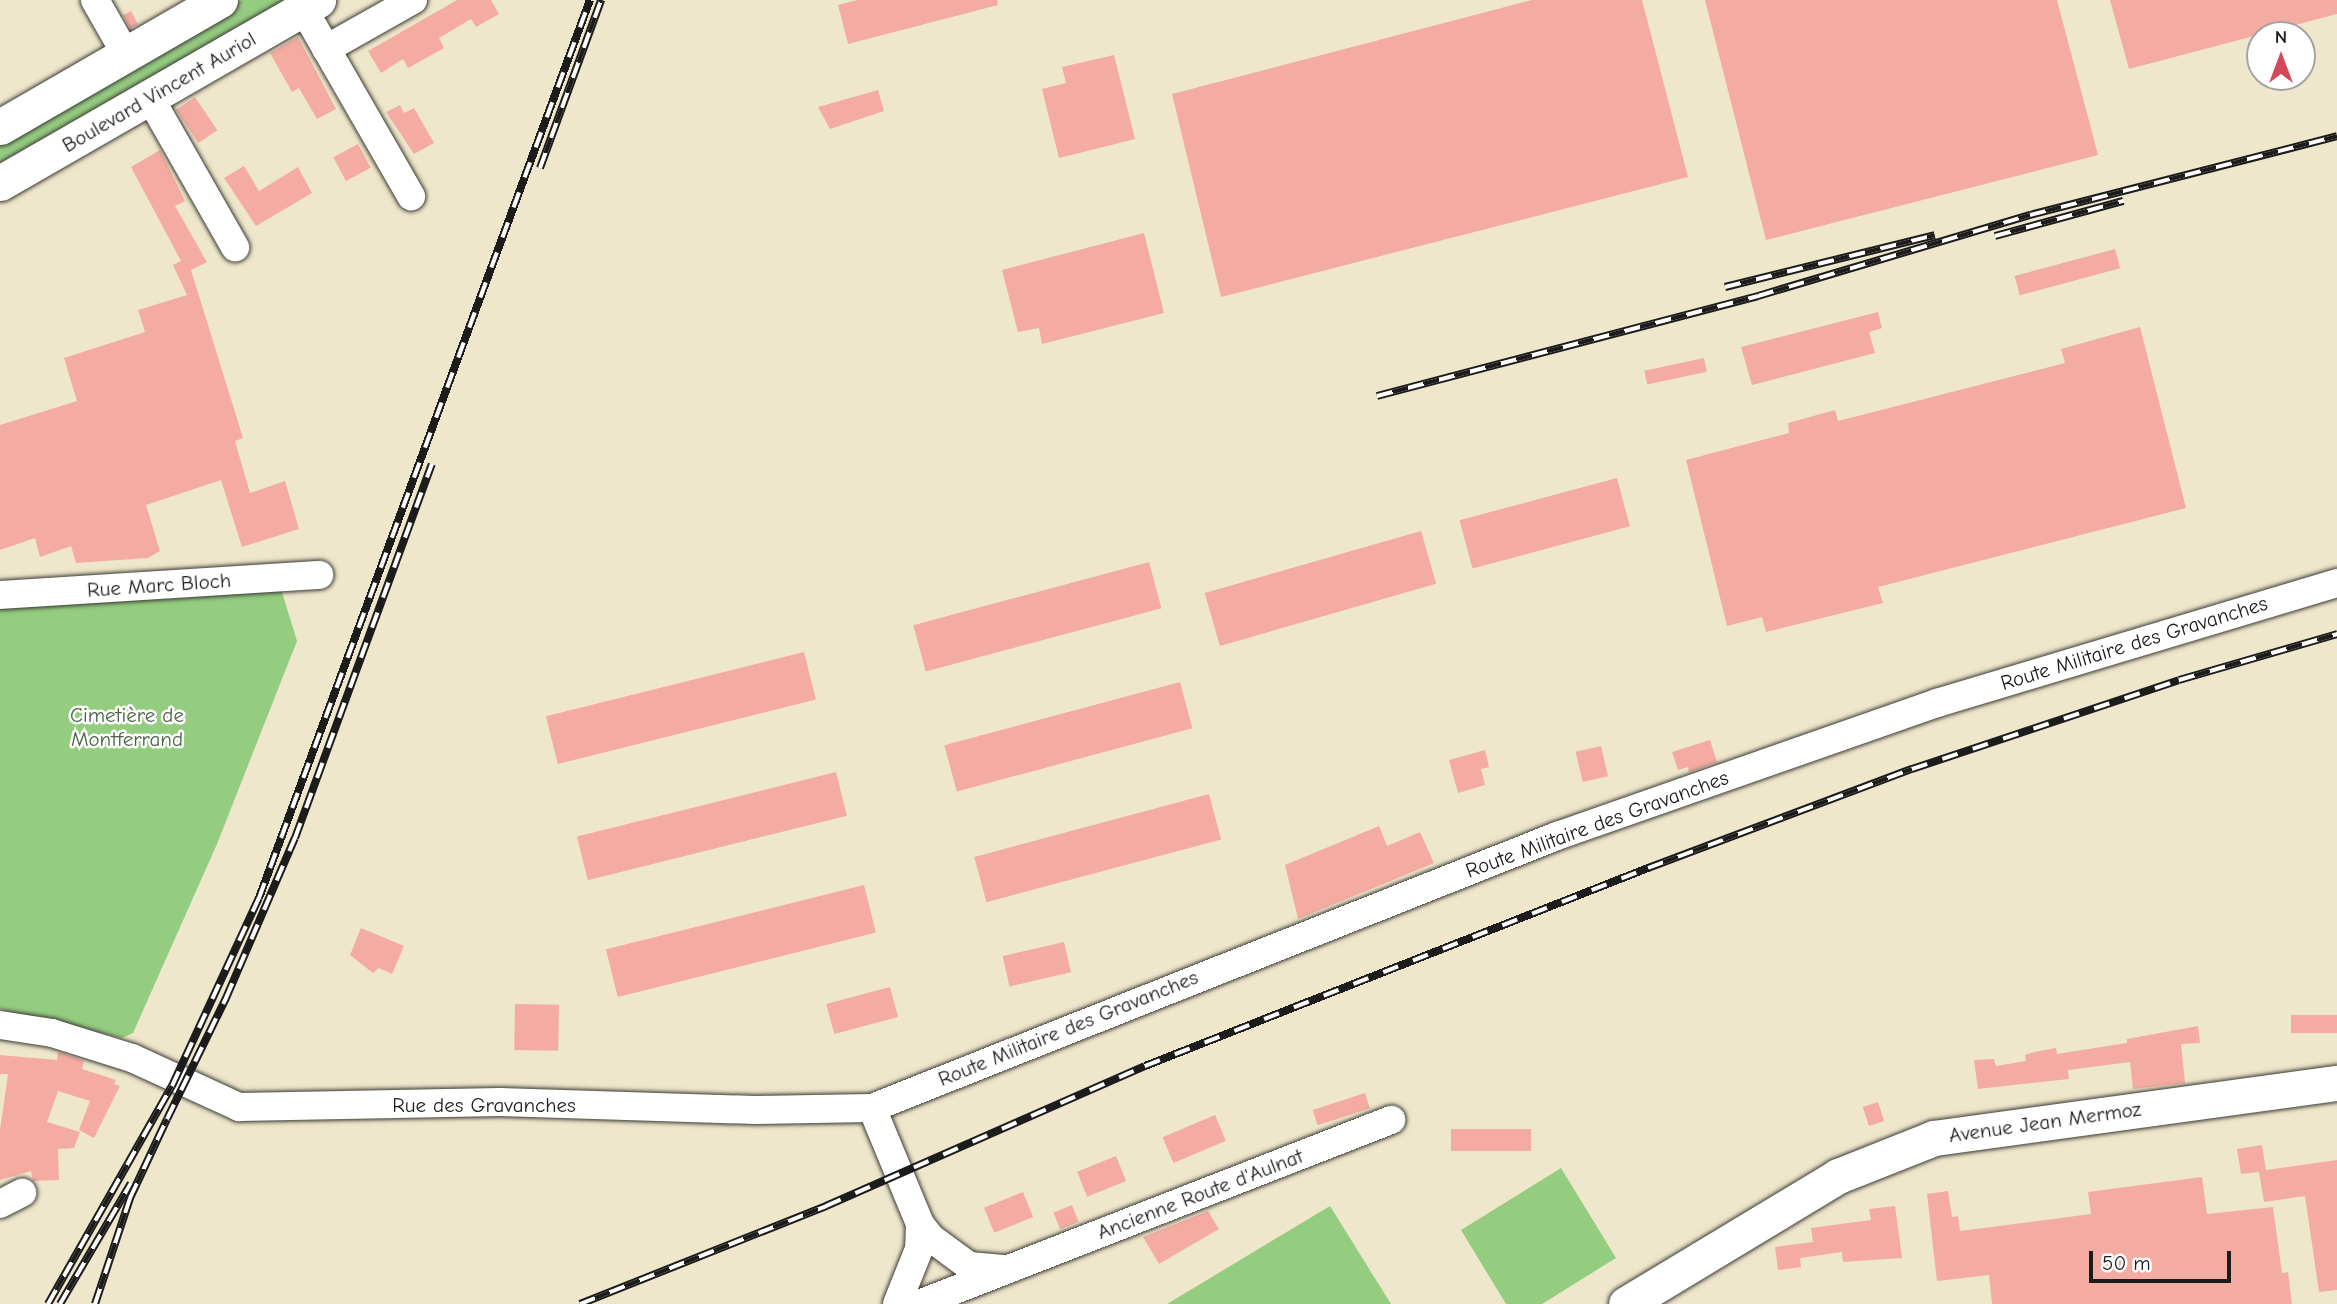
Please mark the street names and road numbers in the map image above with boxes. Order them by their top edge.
street label: Boulevard Vincent Auriol [58,26,260,158]
street label: Rue Marc Bloch [86,567,232,603]
street label: Route Militaire des Gravanches [1997,590,2271,696]
street label: Route Militaire des Gravanches [1462,765,1732,883]
street label: Route Militaire des Gravanches [934,964,1202,1092]
street label: Rue des Gravanches [392,1092,576,1118]
street label: Avenue Jean Mermoz [1947,1096,2143,1148]
street label: Ancienne Route d'Aulnat [1094,1143,1306,1245]

